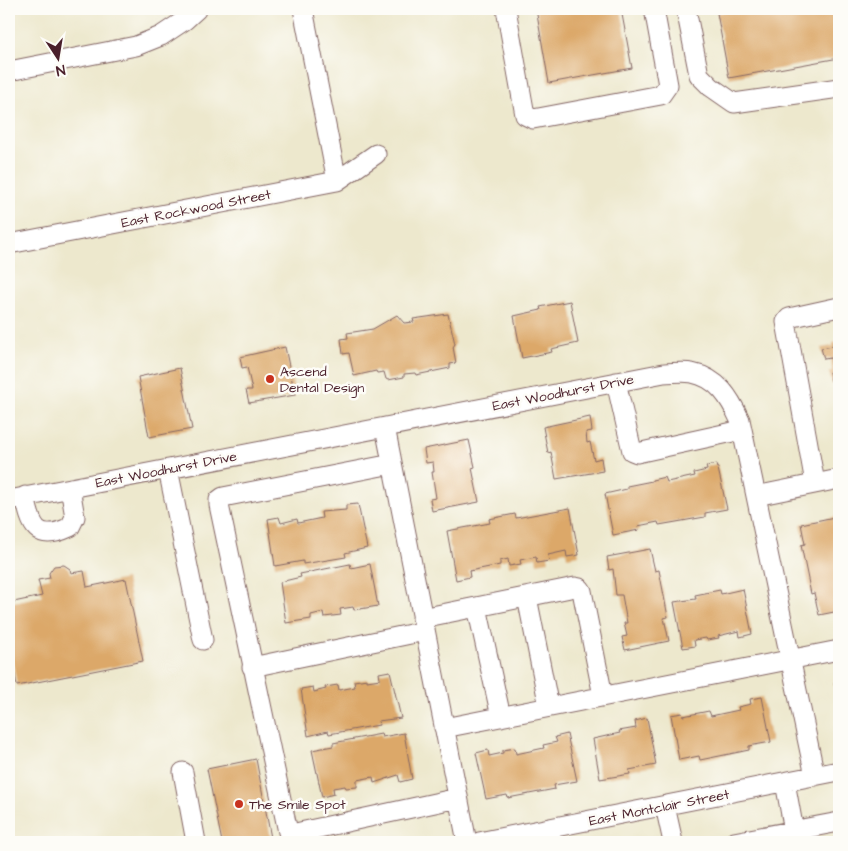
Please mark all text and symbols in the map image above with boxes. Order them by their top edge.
north arrow [32,32,82,82]
text: N [54,59,67,80]
street label: East Rockwood Street [120,185,273,233]
place label: Ascend Dental Design [280,362,364,398]
street label: East Woodhurst Drive [491,369,636,416]
marker: Ascend Dental Design [264,373,276,385]
street label: East Woodhurst Drive [94,446,239,493]
street label: East Montclair Street [587,784,731,831]
place label: The Smile Spot [249,795,346,815]
marker: The Smile Spot [233,798,245,810]

